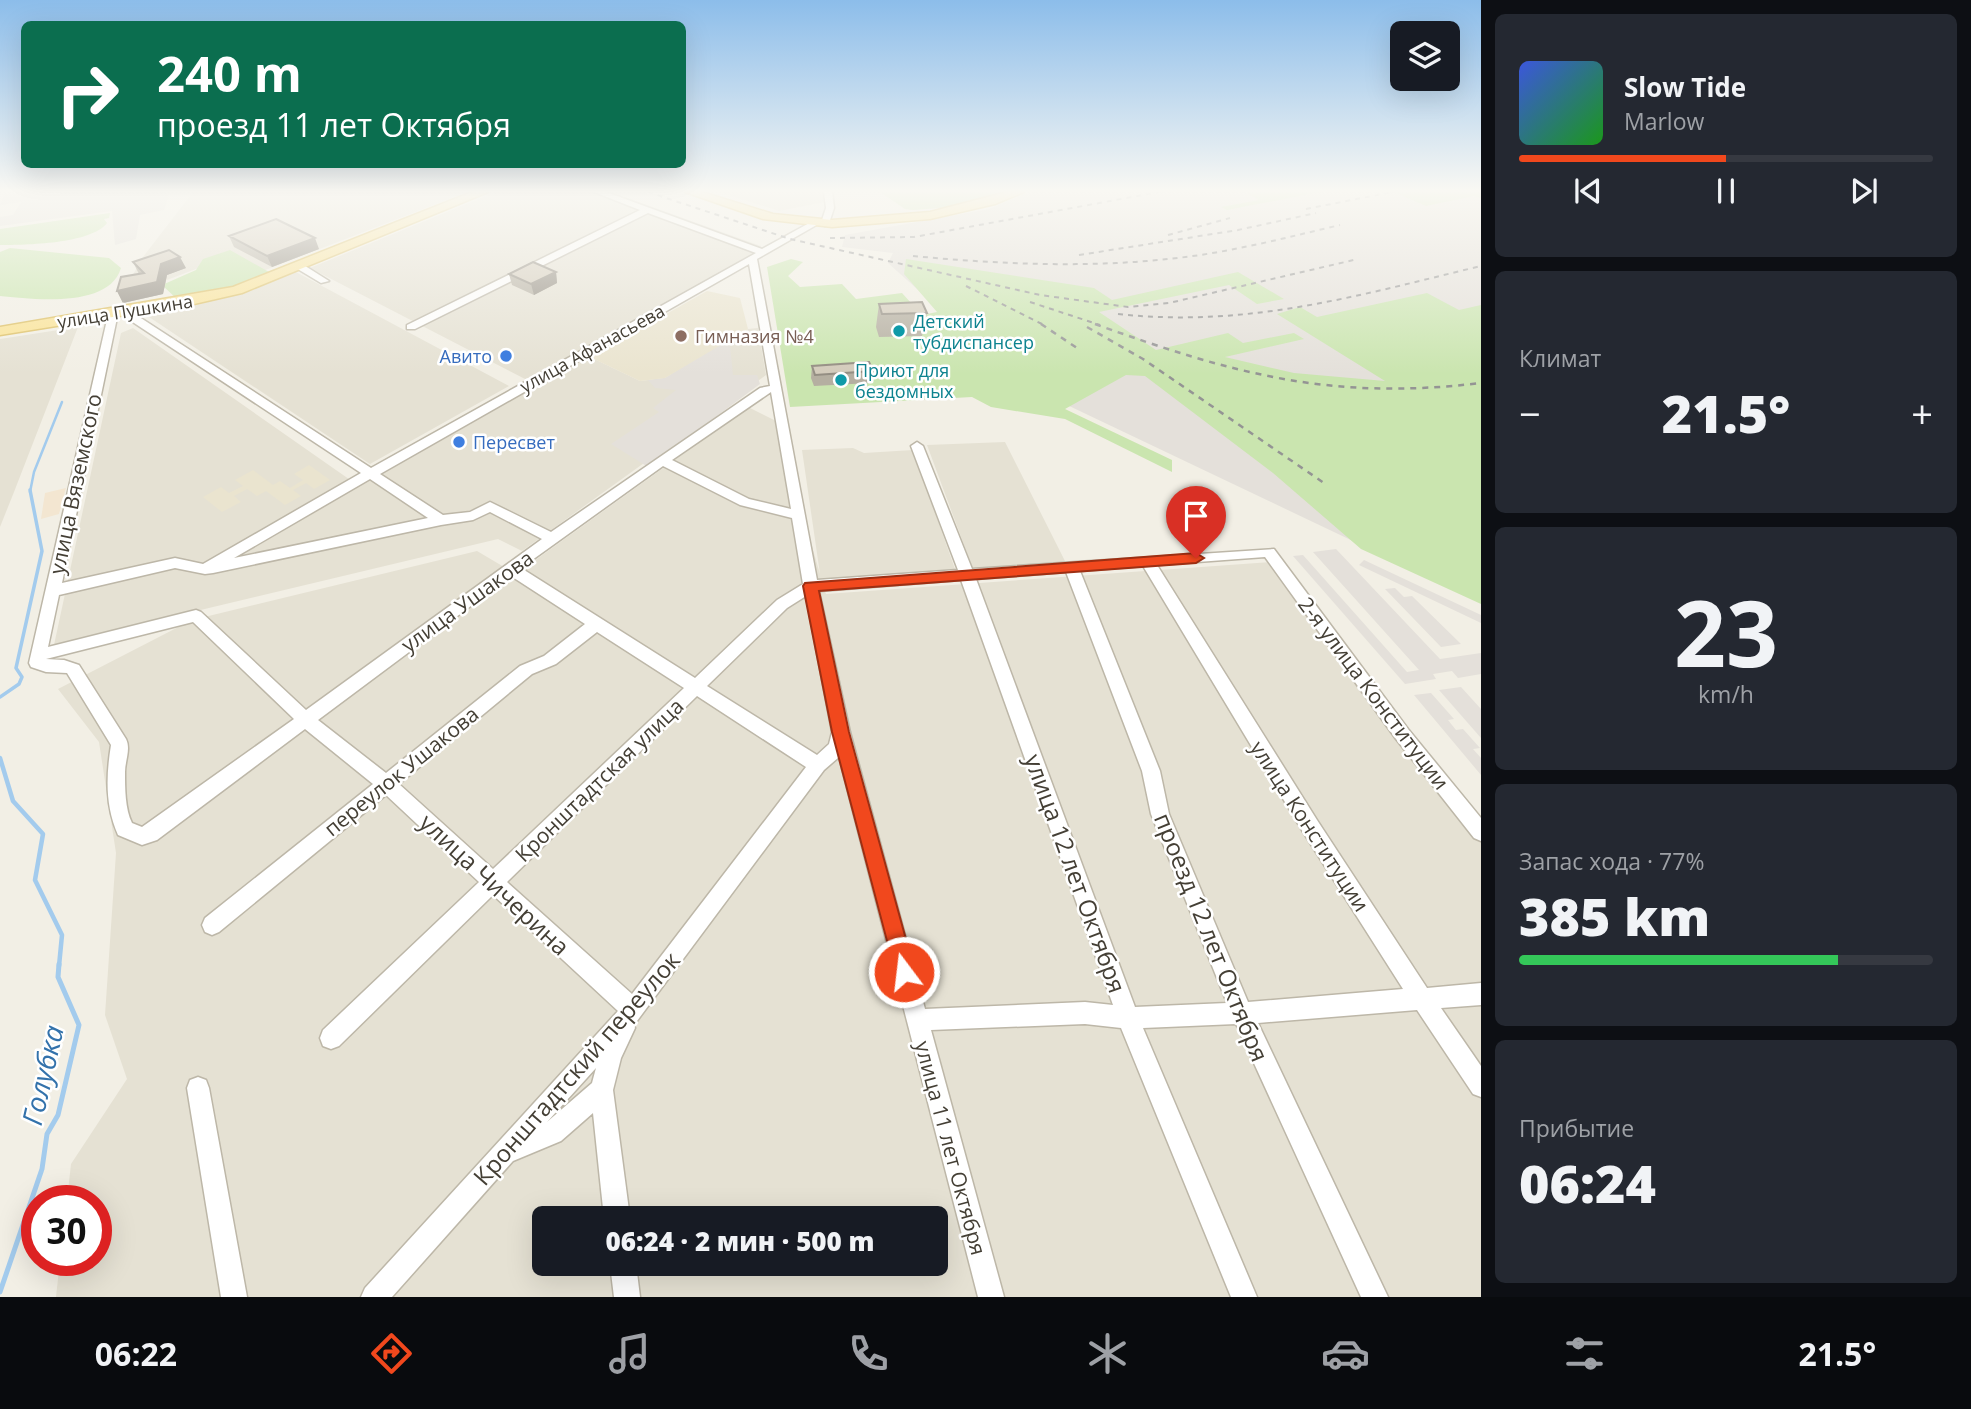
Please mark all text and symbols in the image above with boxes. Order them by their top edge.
map controls [1390,21,1460,91]
button: layers [1390,21,1460,91]
text: 240 m [157,40,302,106]
icon: right [42,49,133,140]
text: Slow Tide [1624,69,1746,105]
text: проезд 11 лет Октября [157,103,511,146]
text: Marlow [1624,105,1704,137]
icon: previous [1569,172,1607,210]
icon: pause [1707,172,1745,210]
icon: next [1845,172,1883,210]
street label: улица Пушкина [55,288,195,334]
street label: улица Афанасьева [515,298,669,398]
place label: Детский тубдиспансер [913,309,1034,354]
marker: Детский тубдиспансер [891,323,907,339]
place label: Гимназия №4 [695,324,814,348]
marker: Гимназия №4 [673,328,689,344]
text: Климат [1519,342,1601,374]
place label: Авито [440,344,492,368]
marker: Авито [498,348,514,364]
place label: Приют для бездомных [855,358,954,403]
marker: Приют для бездомных [833,372,849,388]
text: 21.5° [1662,377,1790,448]
text: − [1519,387,1541,439]
text: + [1911,387,1933,439]
street label: улица Вяземского [42,391,108,577]
place label: Пересвет [473,430,555,454]
marker: Пересвет [451,434,467,450]
pin [1166,486,1226,558]
icon: arrive [1177,497,1215,535]
street label: улица Ушакова [395,544,539,658]
text: 23 [1674,570,1778,694]
street label: 2-я улица Конституции [1292,591,1456,795]
text: km/h [1698,678,1754,710]
street label: Кронштадтская улица [509,692,689,868]
street label: переулок Ушакова [318,700,484,842]
street label: улица Конституции [1244,735,1376,917]
street label: улица 12 лет Октября [1017,749,1135,997]
street label: улица Чичерина [413,806,577,962]
street label: проезд 12 лет Октября [1147,808,1277,1066]
text: Запас хода · 77% [1519,845,1704,877]
text: 385 km [1519,880,1710,951]
position arrow [867,935,941,1009]
street label: Кронштадтский переулок [465,944,687,1192]
water label: Голубка [12,1021,72,1129]
street label: улица 11 лет Октября [909,1038,993,1258]
text: Прибытие [1519,1112,1634,1144]
text: 06:24 [1519,1147,1656,1218]
speed limit sign: 30 [21,1185,112,1276]
text: 06:24 · 2 мин · 500 m [605,1223,875,1259]
icon: directions [367,1329,416,1378]
icon: music [605,1329,654,1378]
icon: phone [844,1329,893,1378]
icon: climate [1083,1329,1132,1378]
icon: car [1321,1329,1370,1378]
icon: filters [1560,1329,1609,1378]
text: 06:22 [95,1332,177,1375]
text: 21.5° [1798,1332,1876,1375]

